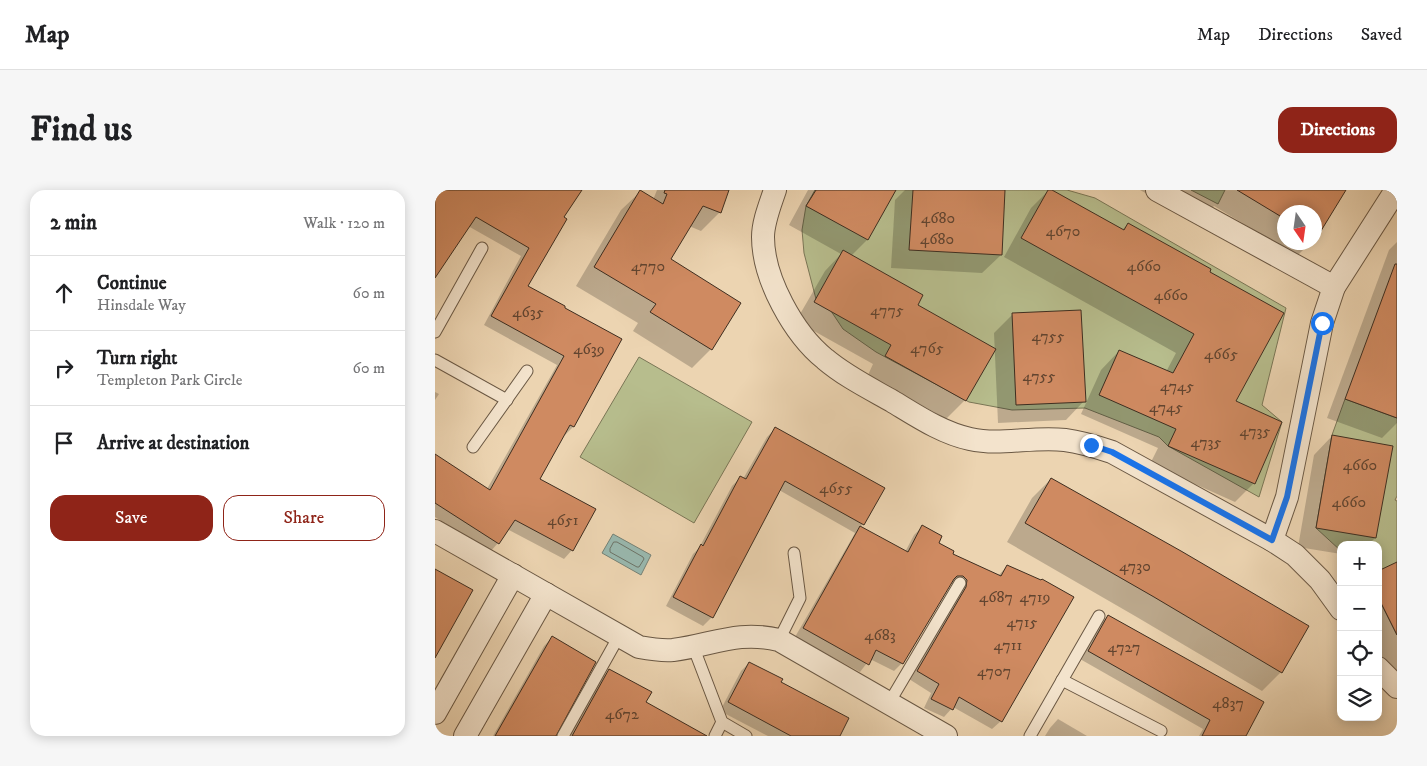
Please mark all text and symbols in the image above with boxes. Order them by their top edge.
text: Map [25,20,69,50]
text: Map [1197,24,1230,46]
text: Directions [1258,24,1333,46]
text: Saved [1361,24,1402,46]
button: Directions [1278,107,1397,153]
text: Find us [30,108,132,152]
north arrow [1277,205,1322,250]
house number: 4680 [921,208,955,228]
text: 2 min [50,210,97,236]
text: Walk · 120 m [303,213,385,233]
house number: 4670 [1046,221,1080,241]
house number: 4680 [920,229,954,249]
house number: 4770 [631,256,665,276]
house number: 4660 [1127,256,1161,276]
text: Continue [97,272,167,295]
icon: ahead [50,279,78,307]
text: 60 m [353,283,385,303]
house number: 4660 [1154,285,1188,305]
text: Hinsdale Way [97,295,186,315]
house number: 4775 [870,300,904,320]
house number: 4635 [512,302,544,322]
route start [1311,312,1334,335]
house number: 4755 [1032,326,1065,346]
house number: 4765 [910,338,944,358]
house number: 4639 [573,339,605,359]
house number: 4665 [1204,344,1238,364]
text: Turn right [97,347,177,370]
icon: right [50,354,78,382]
text: 60 m [353,358,385,378]
house number: 4755 [1023,366,1056,386]
text: Templeton Park Circle [97,370,242,390]
house number: 4745 [1160,376,1194,396]
house number: 4745 [1149,397,1183,417]
house number: 4735 [1239,421,1271,441]
icon: arrive [50,429,78,457]
text: Arrive at destination [97,432,249,455]
house number: 4735 [1190,432,1222,452]
route end [1080,434,1103,457]
house number: 4660 [1343,455,1377,475]
house number: 4655 [819,478,853,498]
house number: 4660 [1332,492,1366,512]
button: Save [50,495,213,541]
button: Share [223,495,385,541]
house number: 4651 [547,510,579,530]
map controls [1337,541,1382,721]
button: + [1337,541,1382,586]
house number: 4730 [1119,556,1151,576]
button: − [1337,586,1382,631]
house number: 4687 [979,587,1013,607]
house number: 4719 [1020,587,1050,607]
house number: 4715 [1007,612,1037,632]
house number: 4683 [864,625,896,645]
button: locate [1337,631,1382,676]
house number: 4711 [994,635,1023,655]
house number: 4727 [1107,637,1141,657]
house number: 4707 [977,661,1011,681]
button: layers [1337,676,1382,721]
house number: 4837 [1212,693,1244,713]
house number: 4672 [605,704,639,724]

